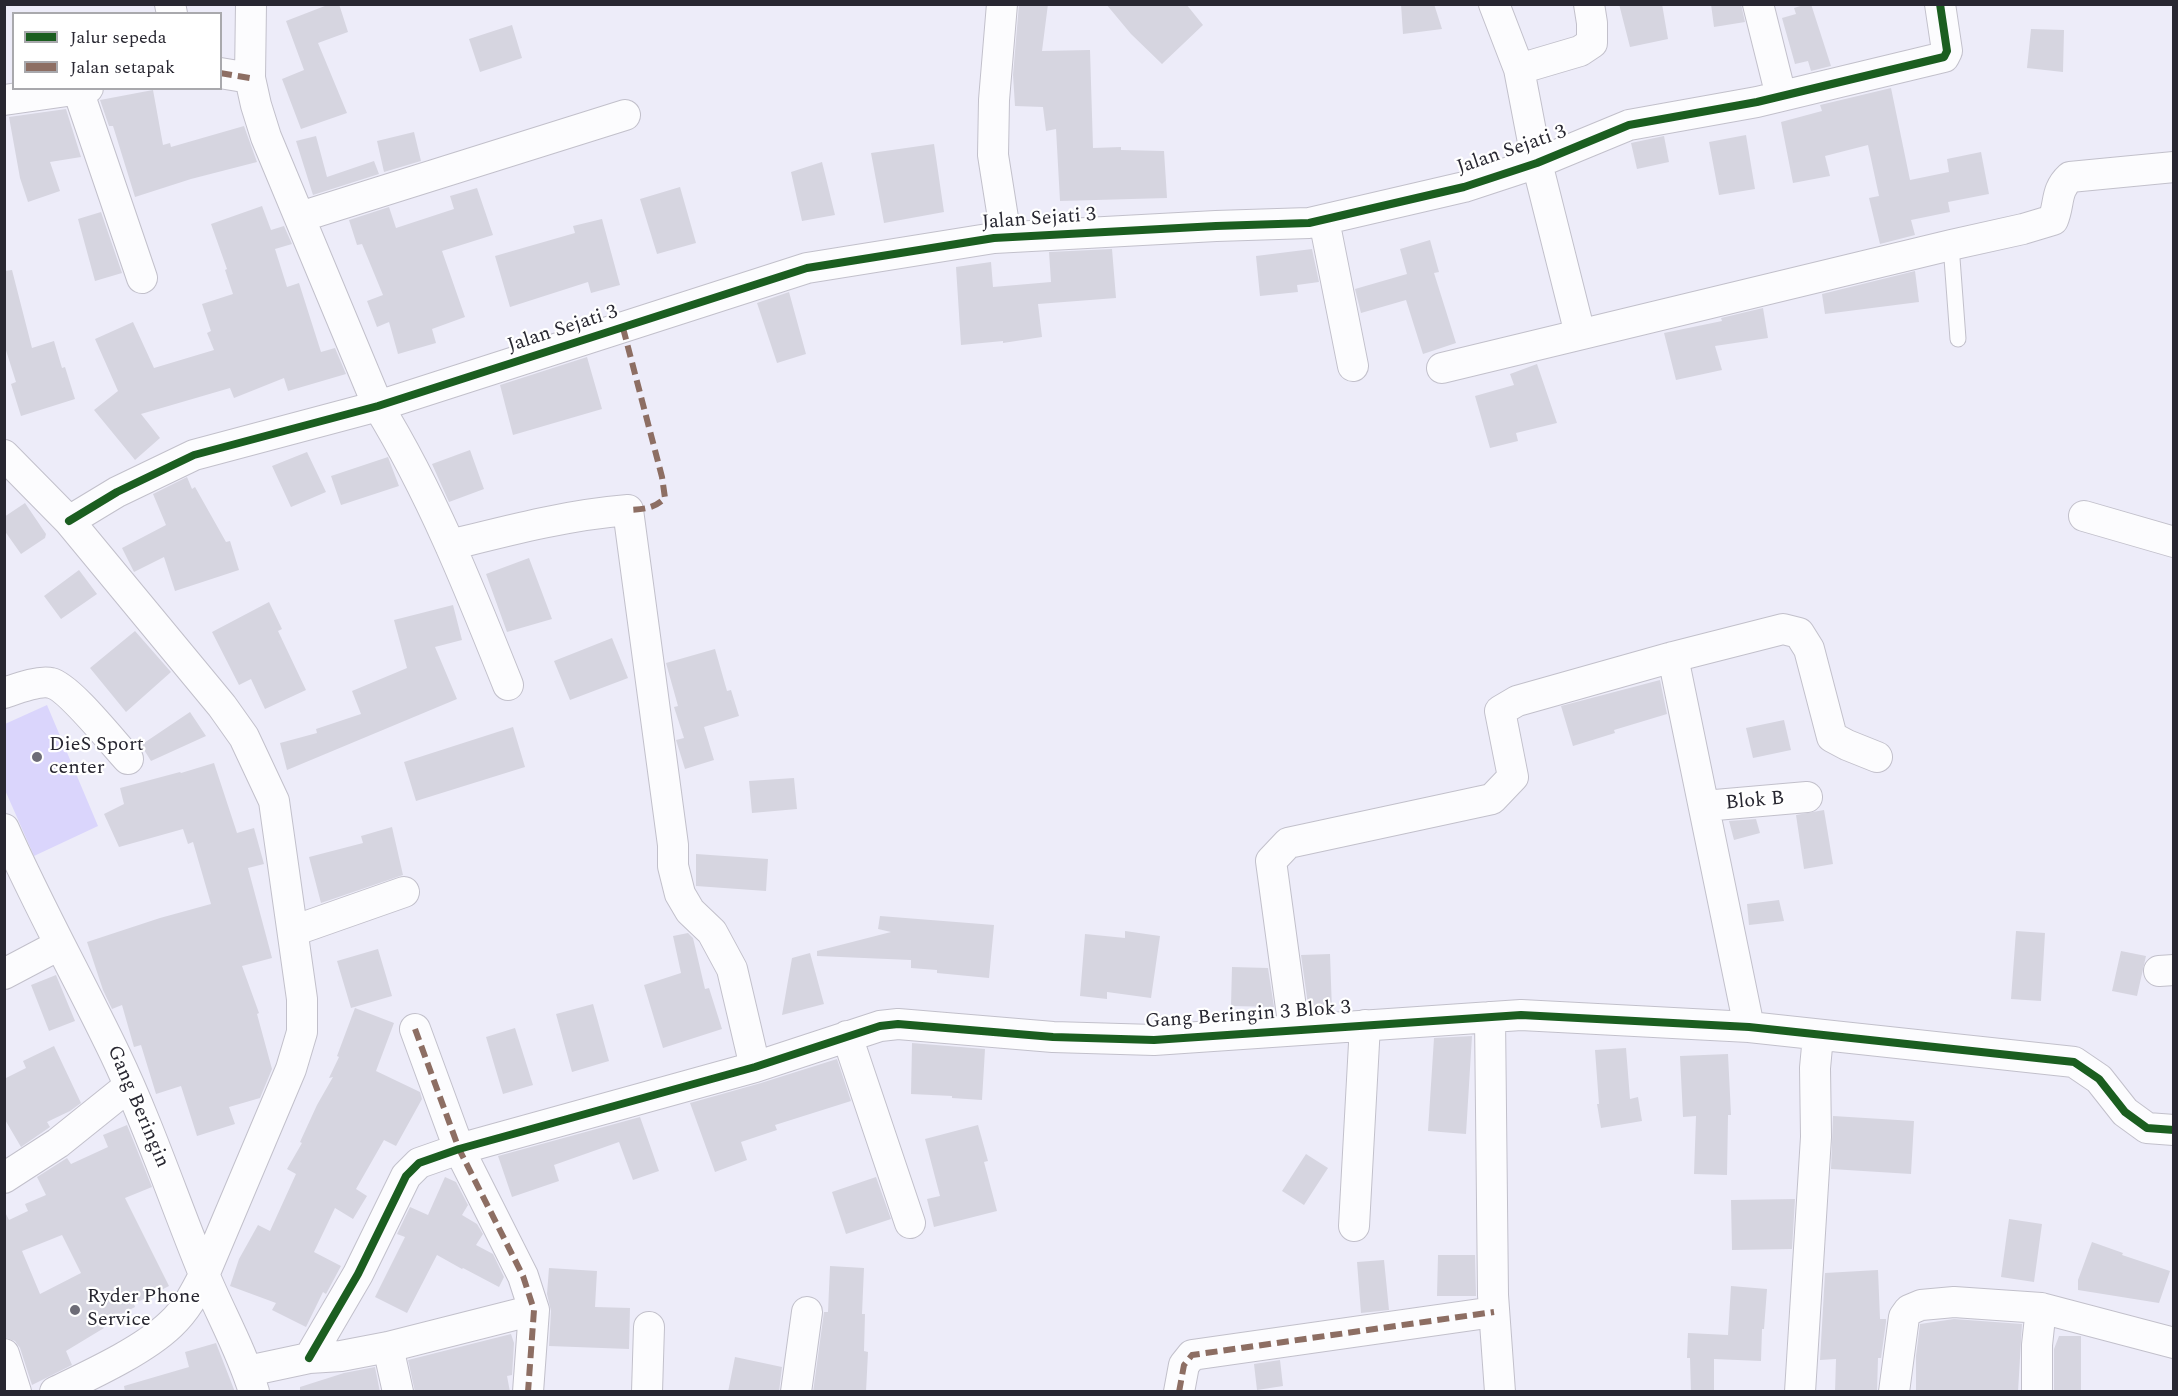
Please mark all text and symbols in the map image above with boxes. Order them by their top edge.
legend [12,12,222,90]
text: Jalur sepeda [70,24,167,51]
text: Jalan setapak [70,54,175,81]
street label: Jalan Sejati 3 [1454,121,1570,181]
street label: Jalan Sejati 3 [981,204,1097,236]
street label: Jalan Sejati 3 [505,301,621,359]
place label: DieS Sport center [49,734,144,781]
marker: DieS Sport center [30,750,44,764]
street label: Blok B [1725,787,1785,817]
street label: Gang Beringin 3 Blok 3 [1144,997,1352,1035]
street label: Gang Beringin [101,1042,173,1172]
place label: Ryder Phone Service [87,1286,200,1333]
marker: Ryder Phone Service [68,1303,82,1317]

